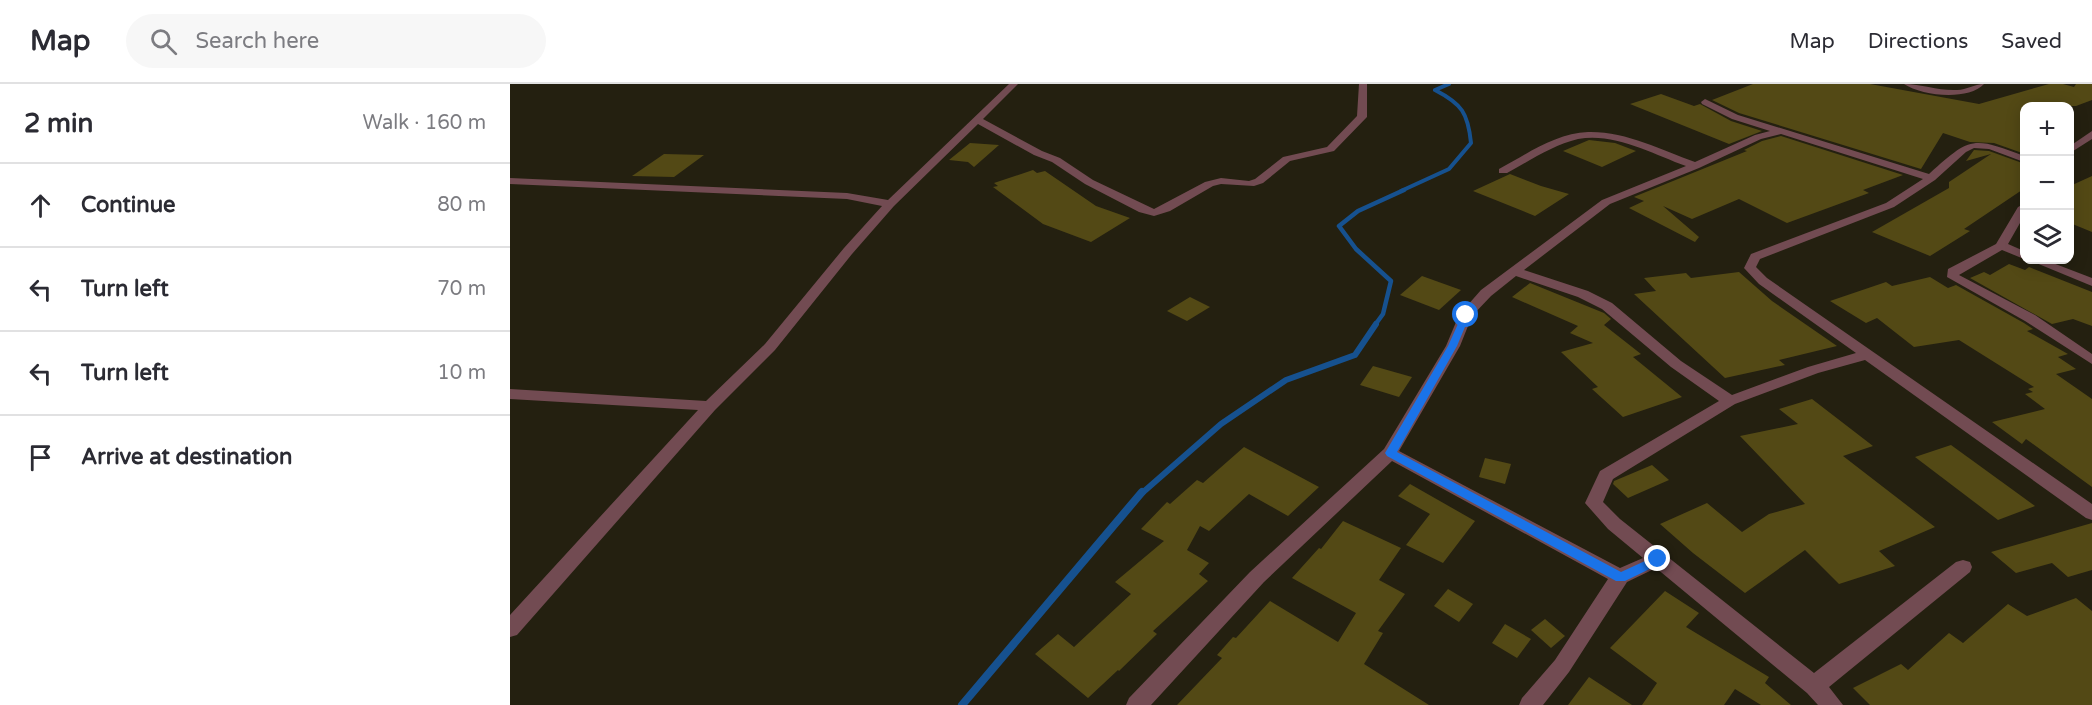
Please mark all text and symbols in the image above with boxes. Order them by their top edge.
search box [126,14,546,68]
text: Map [30,24,90,58]
icon: search [147,25,180,58]
text: Search here [195,28,319,54]
text: Map [1789,29,1835,54]
text: Directions [1868,29,1968,54]
text: Saved [2001,29,2062,54]
map controls [2020,102,2074,264]
button: + [2020,102,2074,156]
text: 2 min [24,108,93,139]
text: Walk · 160 m [363,111,486,135]
button: − [2020,156,2074,210]
icon: ahead [24,189,57,222]
text: Continue [81,192,176,218]
text: 80 m [437,193,486,217]
button: layers [2020,210,2074,264]
icon: left [24,273,57,306]
text: Turn left [81,276,169,302]
text: 70 m [437,277,486,301]
route start [1452,301,1478,327]
icon: left [24,357,57,390]
text: Turn left [81,360,169,386]
text: 10 m [437,361,486,385]
icon: arrive [24,441,57,474]
text: Arrive at destination [81,444,292,470]
route end [1644,545,1670,571]

